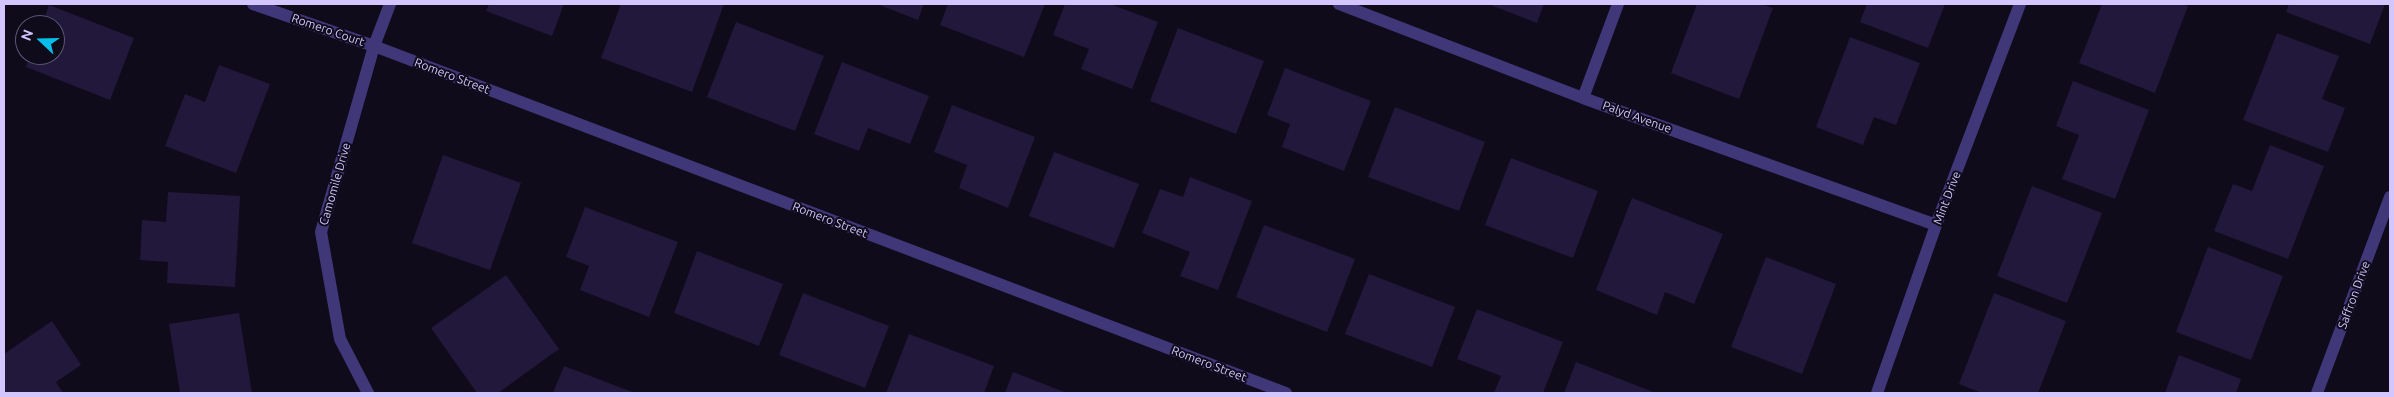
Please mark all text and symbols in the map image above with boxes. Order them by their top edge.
street label: Romero Court [290,11,366,49]
north arrow [15,15,65,65]
text: N [18,27,36,43]
street label: Romero Street [412,55,492,97]
street label: Palyd Avenue [1601,98,1673,136]
street label: Camomile Drive [316,141,354,227]
street label: Mint Drive [1930,169,1964,227]
street label: Romero Street [790,199,870,241]
street label: Saffron Drive [2335,259,2373,331]
street label: Romero Street [1169,343,1249,385]

